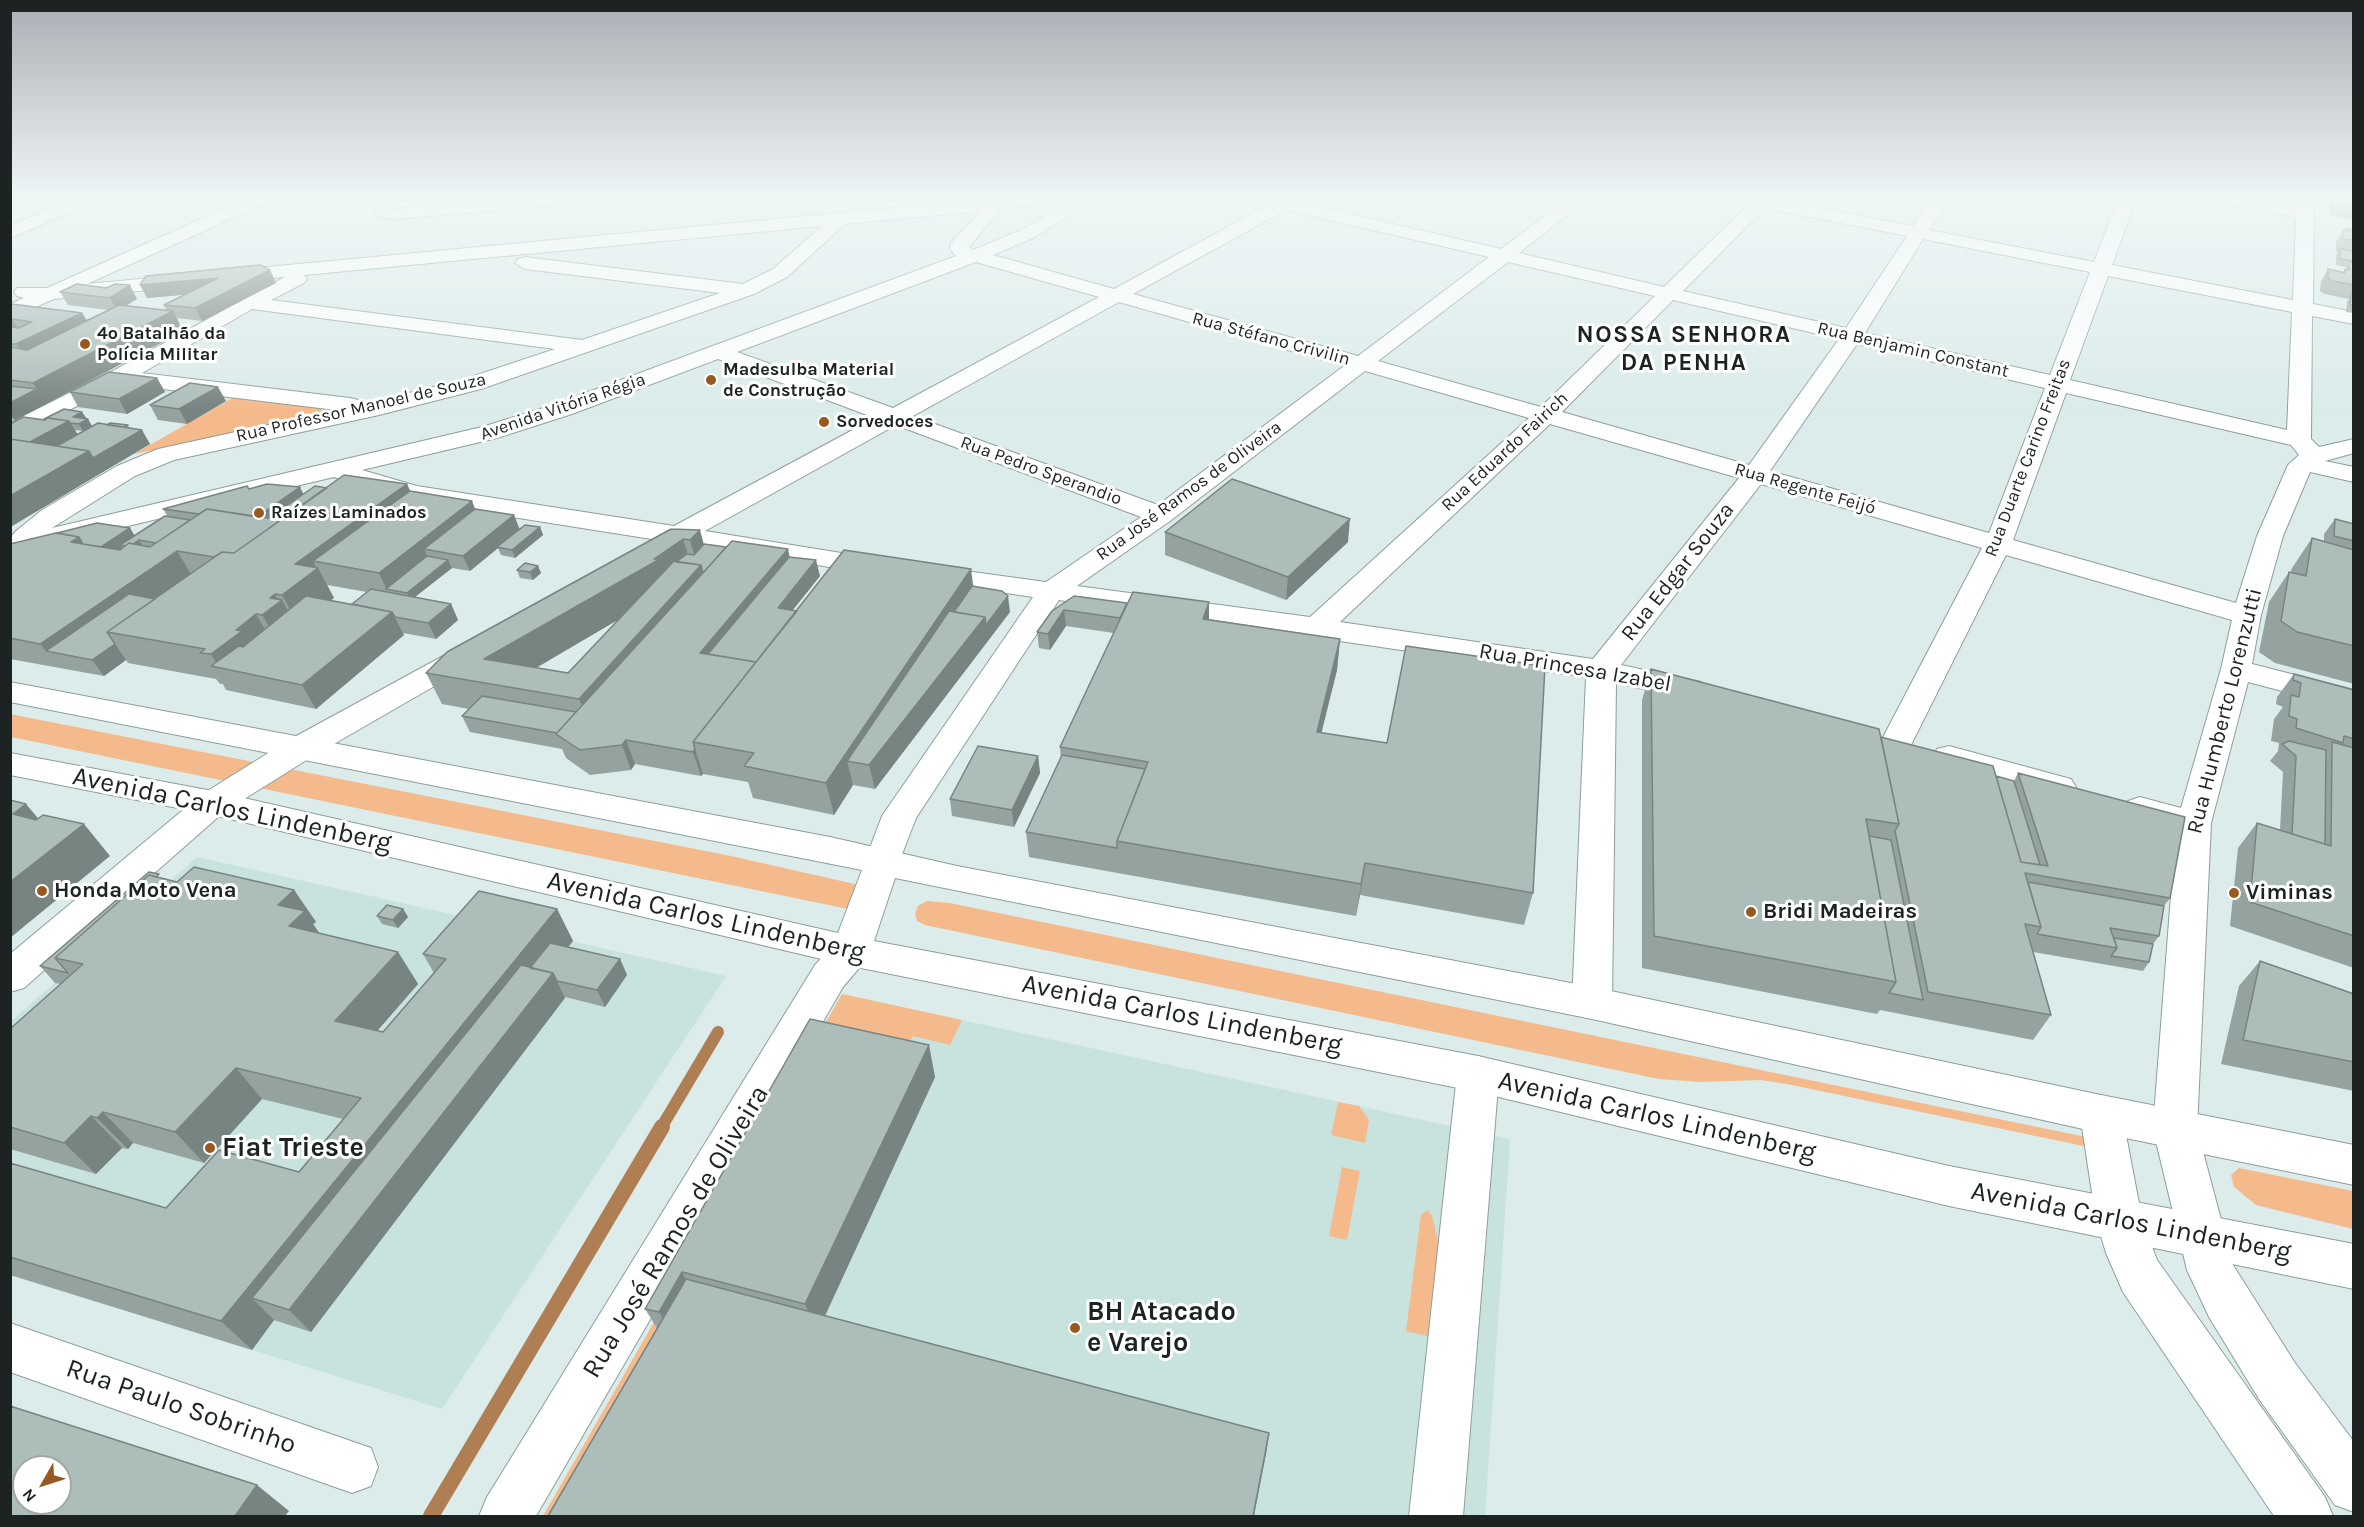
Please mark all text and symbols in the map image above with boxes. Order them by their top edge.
street label: Rua Stéfano Crivilin [1190,308,1352,370]
street label: Rua Benjamin Constant [1815,317,2011,383]
district label: NOSSA SENHORA DA PENHA [1576,321,1792,377]
place label: 4º Batalhão da Polícia Militar [97,323,226,366]
marker: 4º Batalhão da Polícia Militar [78,337,92,351]
street label: Rua Duarte Carino Freitas [1980,356,2076,560]
place label: Madesulba Material de Construção [723,359,894,401]
street label: Rua Professor Manoel de Souza [234,369,488,447]
street label: Avenida Vitória Régia [478,369,648,445]
marker: Madesulba Material de Construção [704,373,718,387]
street label: Rua Eduardo Fairich [1437,388,1573,516]
place label: Sorvedoces [836,411,933,433]
marker: Sorvedoces [817,415,831,429]
street label: Rua José Ramos de Oliveira [1092,416,1286,566]
street label: Rua Pedro Sperandio [957,432,1125,510]
street label: Rua Regente Feijó [1732,459,1878,519]
street label: Rua Edgar Souza [1616,498,1740,646]
place label: Raízes Laminados [271,502,426,524]
marker: Raízes Laminados [252,506,266,520]
street label: Rua Humberto Lorenzutti [2182,585,2268,837]
street label: Rua Princesa Izabel [1477,638,1673,698]
street label: Avenida Carlos Lindenberg [69,760,395,860]
street label: Avenida Carlos Lindenberg [544,865,868,969]
place label: Honda Moto Vena [54,878,237,904]
place label: Viminas [2246,880,2333,906]
marker: Honda Moto Vena [35,884,49,898]
marker: Viminas [2227,886,2241,900]
place label: Bridi Madeiras [1763,899,1917,925]
marker: Bridi Madeiras [1744,905,1758,919]
street label: Avenida Carlos Lindenberg [1019,968,1345,1062]
street label: Avenida Carlos Lindenberg [1495,1065,1819,1169]
street label: Rua José Ramos de Oliveira [576,1080,776,1384]
place label: Fiat Trieste [222,1132,364,1164]
marker: Fiat Trieste [203,1141,217,1155]
street label: Avenida Carlos Lindenberg [1968,1175,2294,1269]
place label: BH Atacado e Varejo [1087,1296,1236,1359]
marker: BH Atacado e Varejo [1068,1321,1082,1335]
street label: Rua Paulo Sobrinho [62,1352,300,1462]
north arrow [12,1455,72,1515]
text: N [18,1485,40,1506]

